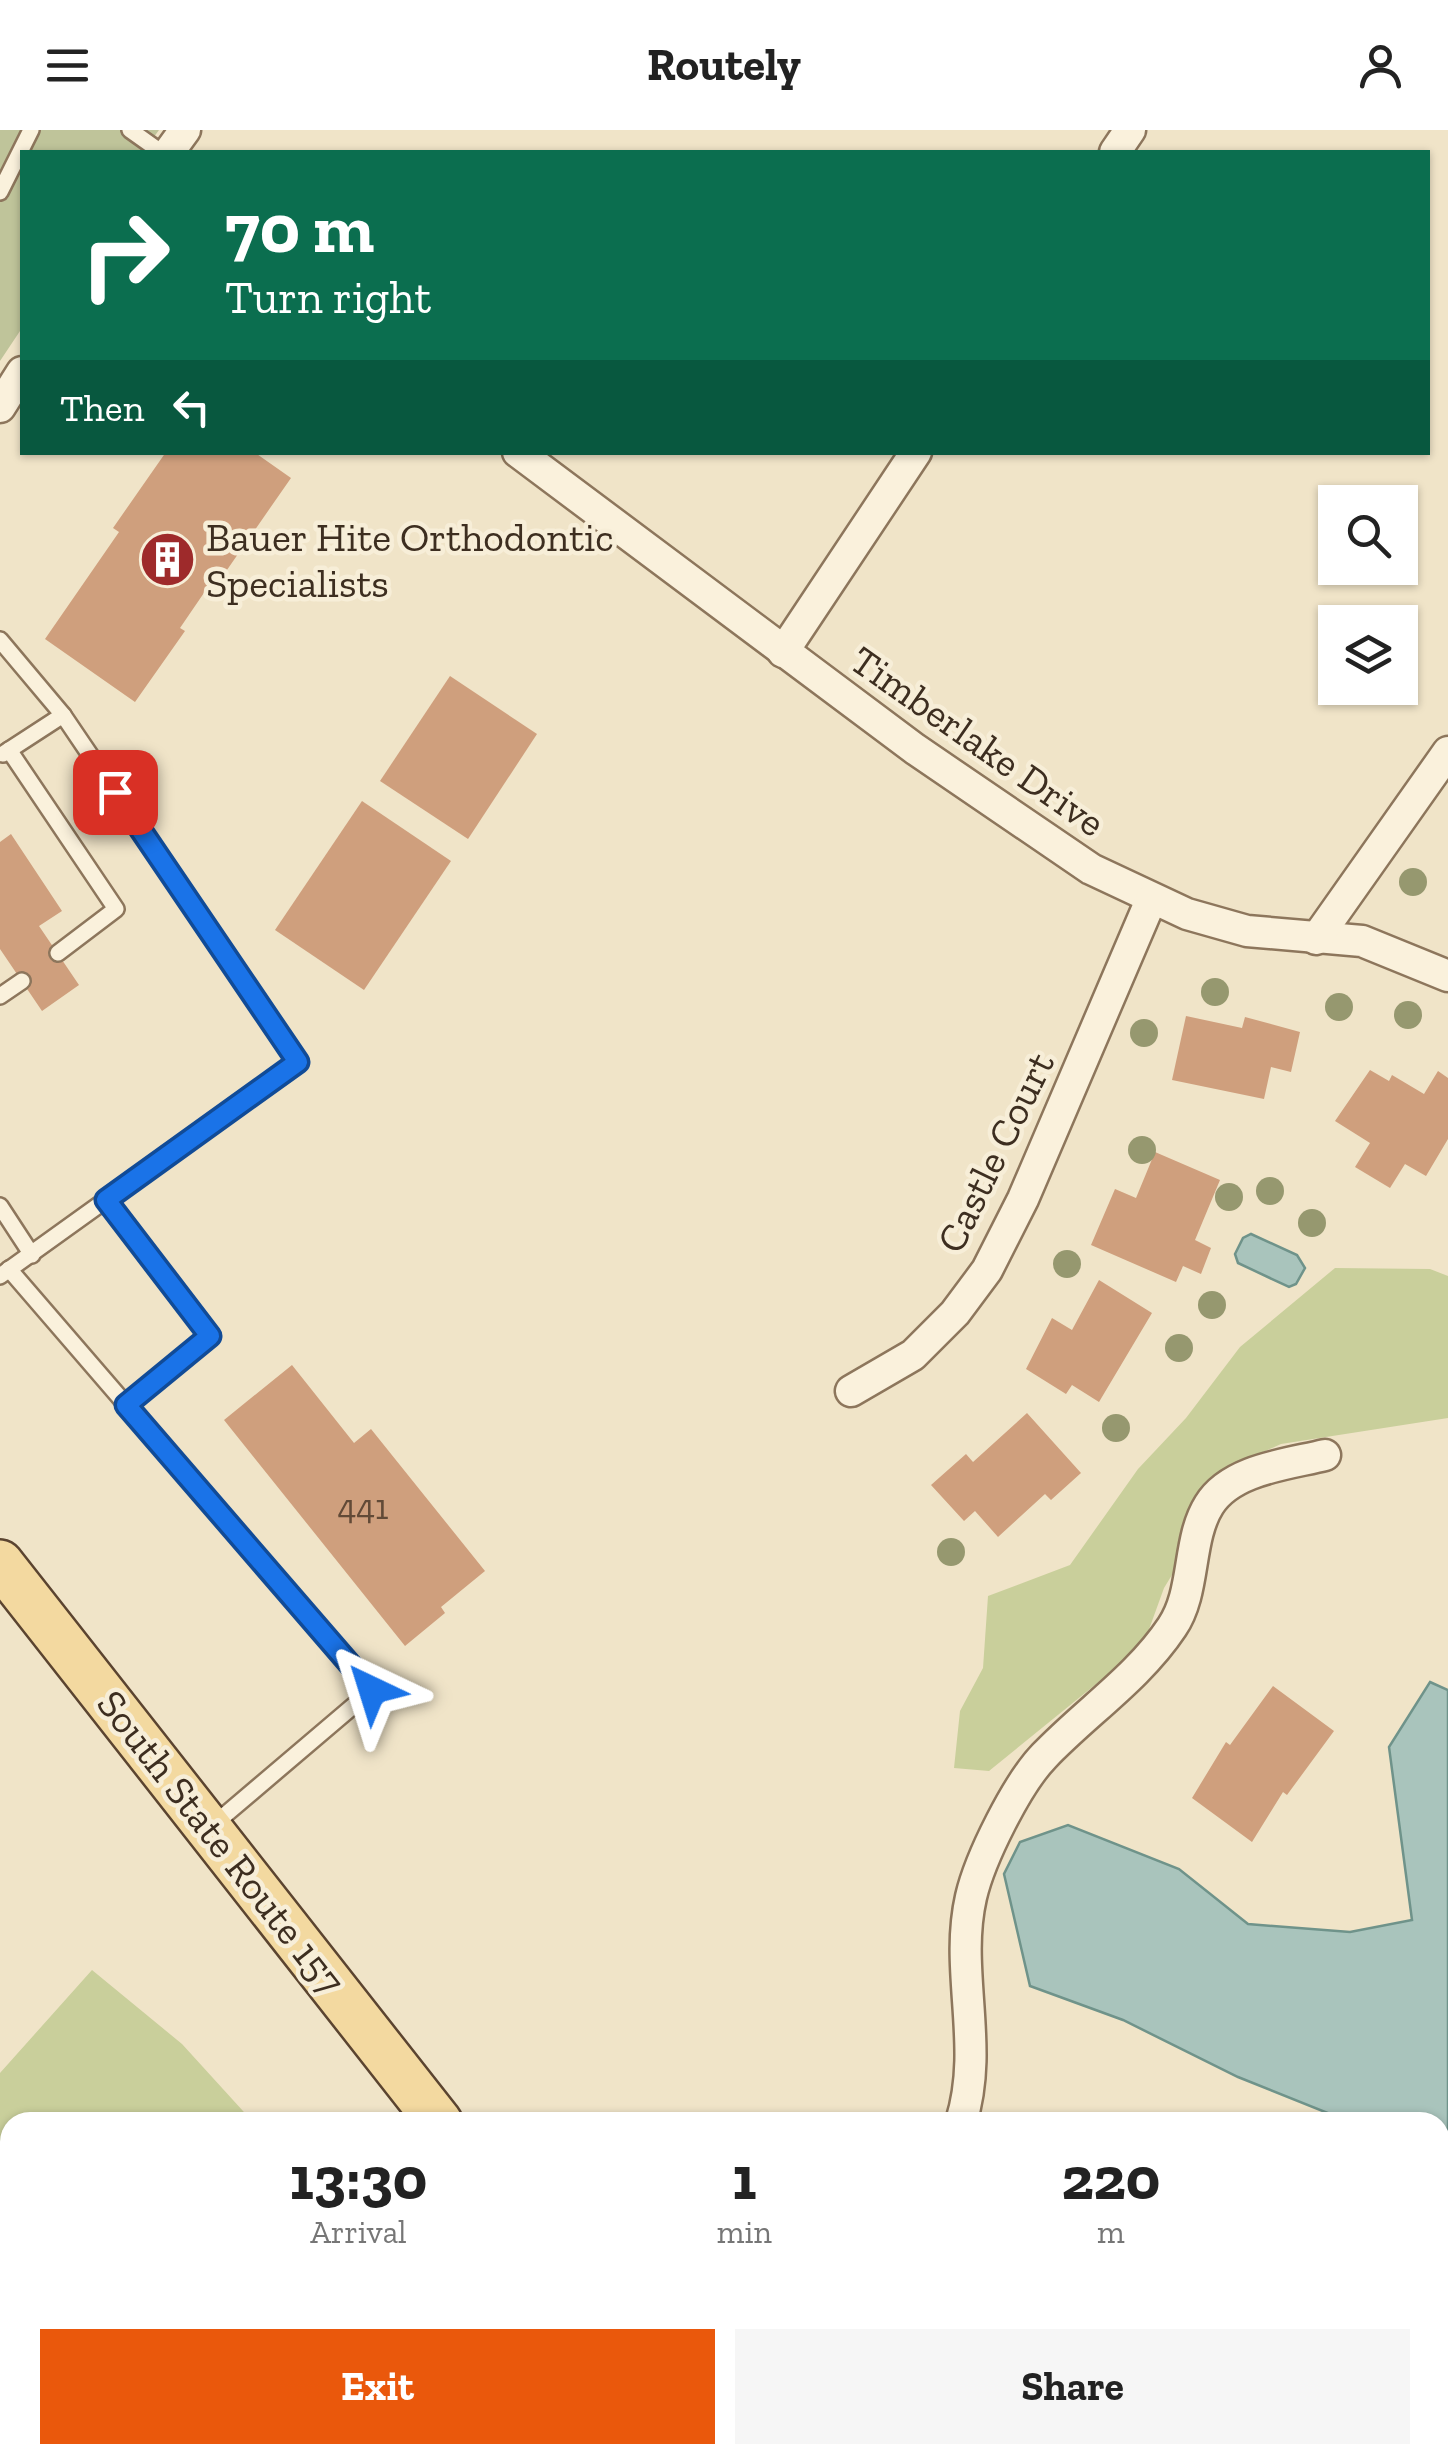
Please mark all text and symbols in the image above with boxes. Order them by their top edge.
icon: menu [40,38,95,93]
text: Routely [647,38,801,92]
icon: person [1353,38,1408,93]
text: 70 m [225,186,374,270]
icon: right [60,190,190,320]
text: Turn right [225,271,431,325]
icon: left [164,380,219,435]
text: Then [60,385,144,431]
map controls [1318,485,1418,705]
button: search [1318,485,1418,585]
place label: Bauer Hite Orthodontic Specialists [206,513,614,607]
building icon: Bauer Hite Orthodontic Specialists [137,530,197,590]
button: layers [1318,605,1418,705]
street label: Timberlake Drive [842,635,1114,847]
pin [73,750,158,835]
icon: arrive [88,765,143,820]
street label: Castle Court [926,1044,1064,1260]
house number: 441 [337,1486,389,1528]
position arrow [320,1638,424,1742]
street label: South State Route 157 [87,1680,355,2004]
text: 13:30 [290,2142,427,2214]
text: 1 [732,2142,756,2214]
text: 220 [1061,2142,1160,2214]
text: Arrival [310,2213,407,2251]
text: min [717,2213,772,2251]
text: m [1097,2213,1125,2251]
button: Exit [40,2329,715,2444]
button: Share [735,2329,1410,2444]

